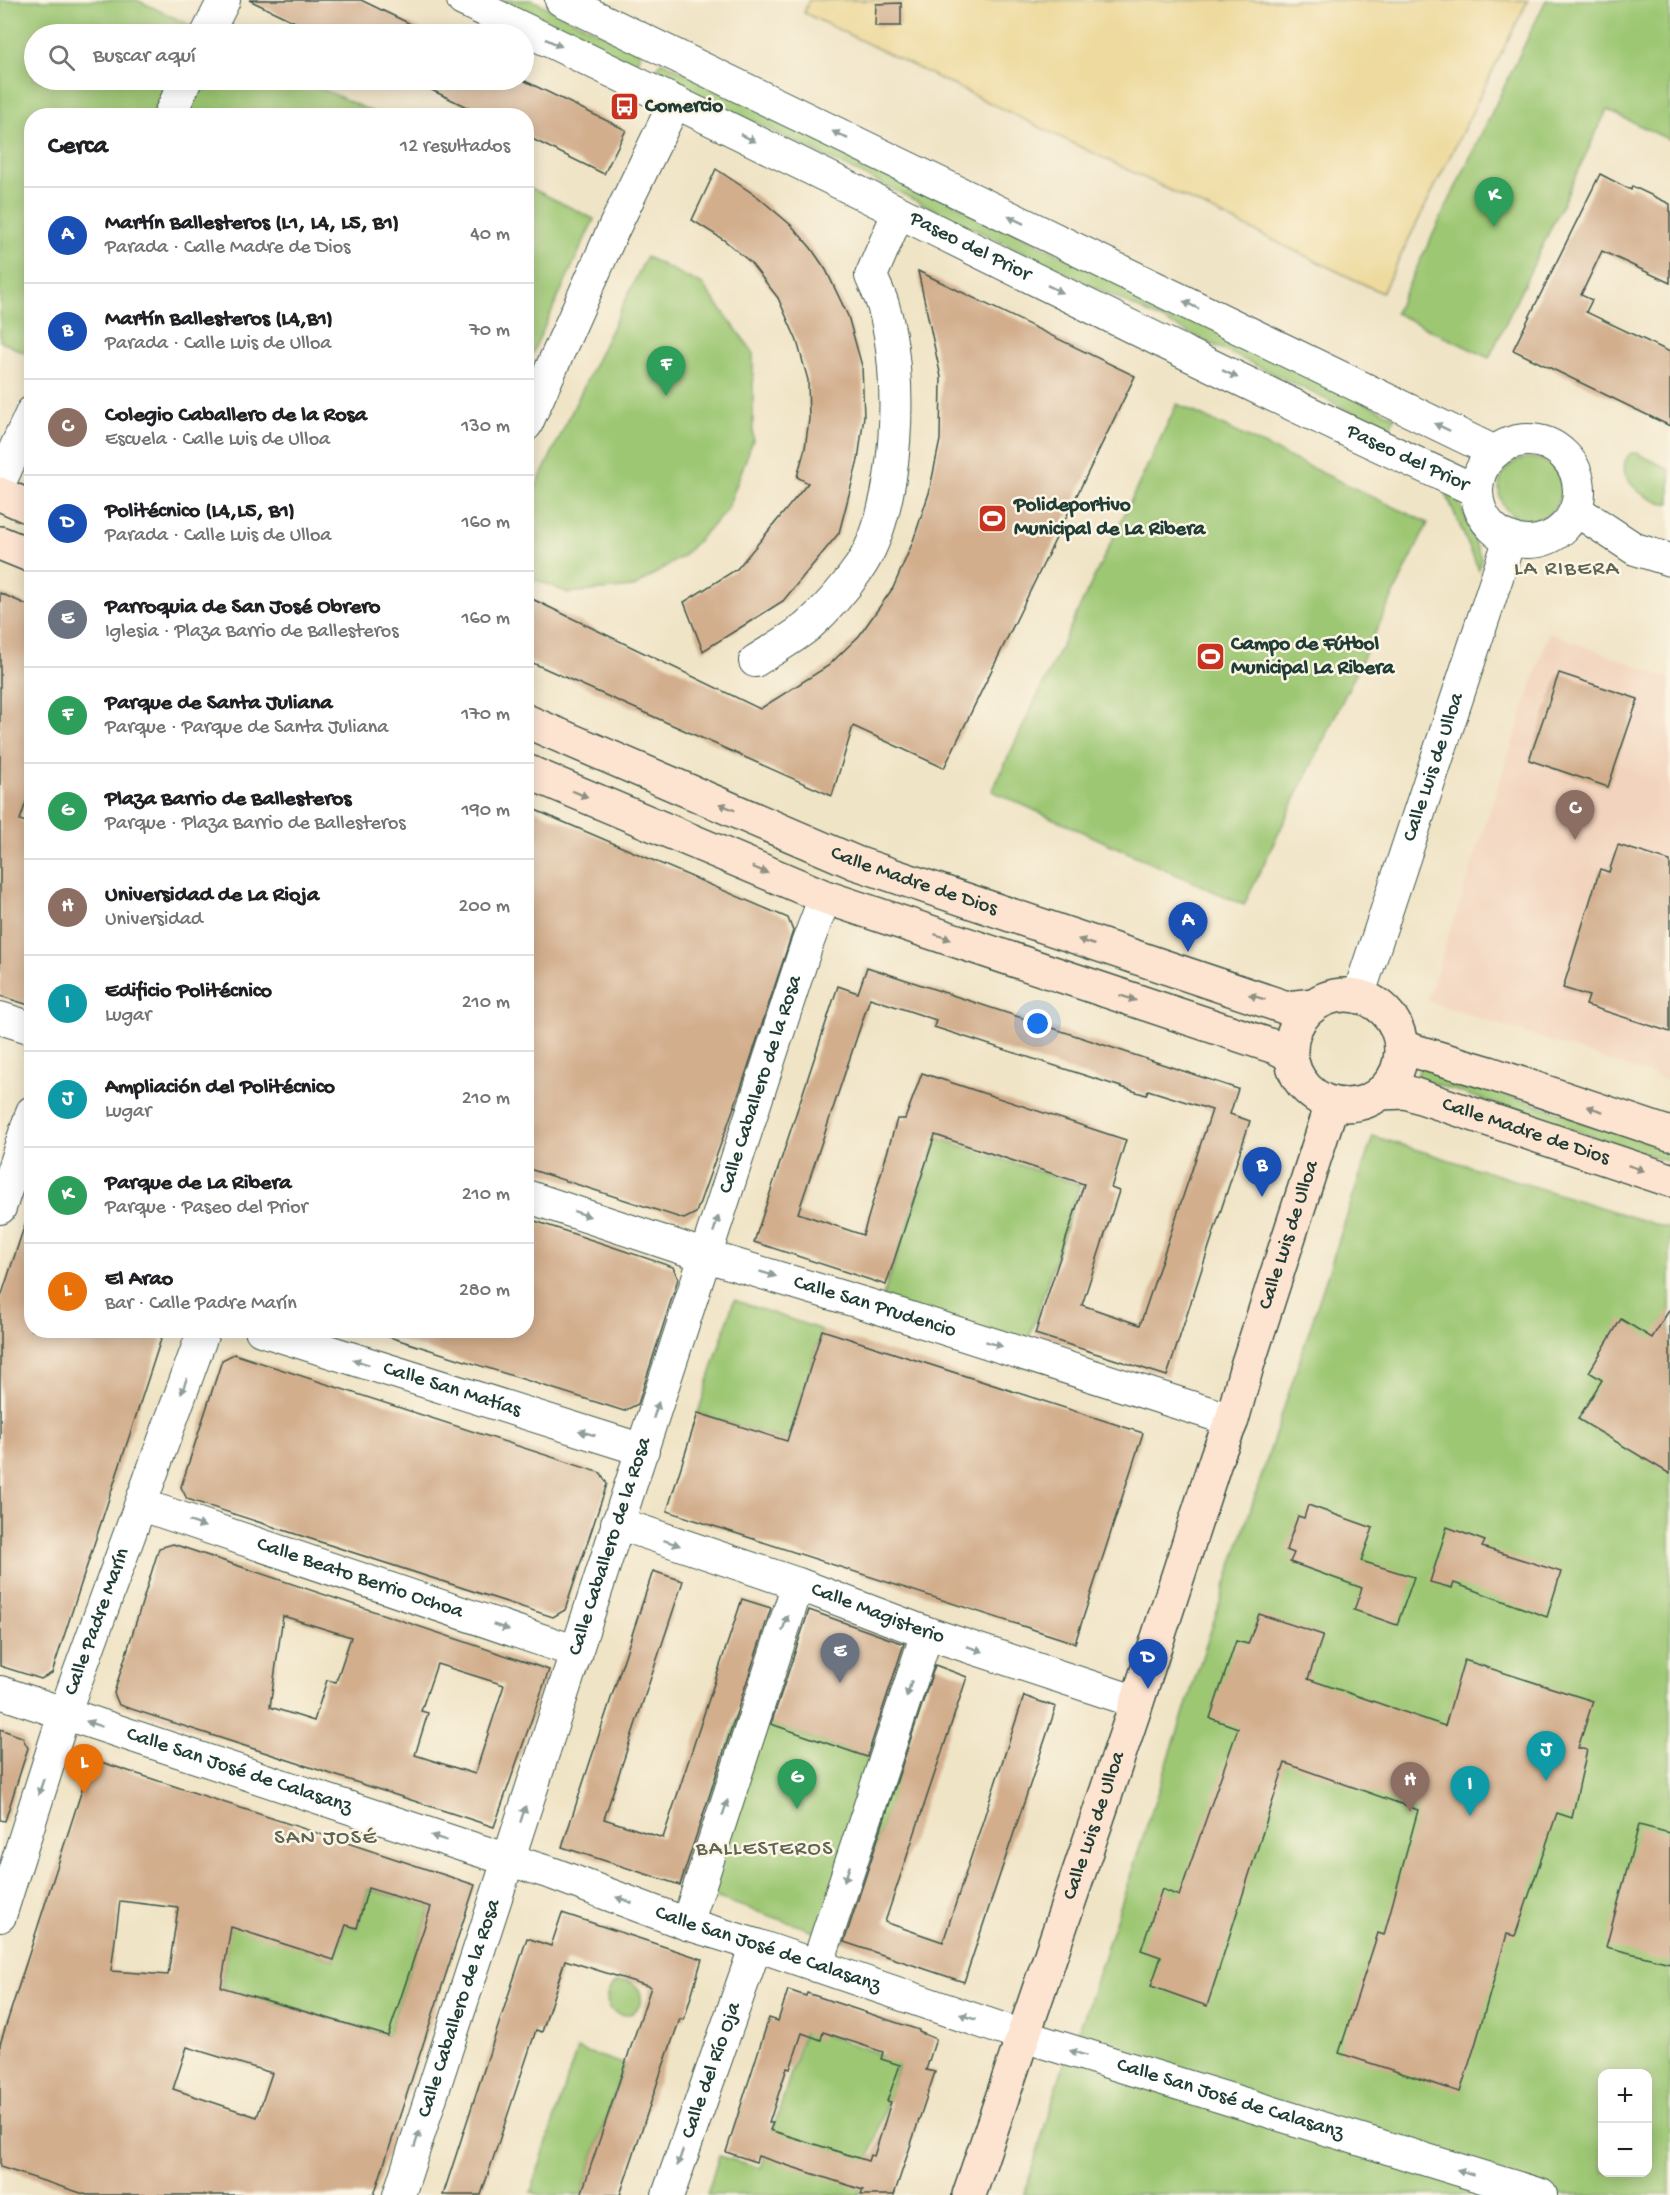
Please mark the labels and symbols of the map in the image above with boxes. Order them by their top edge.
one-way arrow [546,38,563,47]
bus stop icon: Comercio [608,91,640,123]
place label: Comercio [644,95,723,120]
one-way arrow [832,130,849,140]
one-way arrow [739,134,756,143]
pin: K [1474,178,1514,227]
street label: Paseo del Prior [904,206,1036,288]
one-way arrow [1007,216,1024,225]
one-way arrow [1046,284,1063,293]
one-way arrow [1183,301,1200,310]
pin: F [646,346,686,396]
one-way arrow [1222,369,1239,378]
street label: Paseo del Prior [1341,419,1474,499]
one-way arrow [1434,423,1451,432]
place label: Polideportivo Municipal de La Ribera [1013,494,1207,543]
sports icon: Polideportivo Municipal de La Ribera [977,502,1009,534]
district label: LA RIBERA [1514,557,1620,583]
place label: Campo de Fútbol Municipal La Ribera [1230,633,1395,682]
sports icon: Campo de Fútbol Municipal La Ribera [1194,641,1226,673]
street label: Calle Luis de Ulloa [1398,688,1471,845]
one-way arrow [572,789,590,799]
pin: C [1556,790,1594,840]
one-way arrow [718,803,735,812]
street label: Calle Madre de Dios [826,841,1002,923]
one-way arrow [751,866,769,875]
pin: A [1168,902,1208,952]
one-way arrow [934,932,952,942]
one-way arrow [1077,937,1095,946]
street label: Calle Caballero de la Rosa [714,971,809,1197]
one-way arrow [1248,992,1266,1002]
one-way arrow [1119,994,1137,1004]
your location [1023,1009,1052,1038]
street label: Calle Madre de Dios [1439,1092,1614,1172]
one-way arrow [1586,1103,1604,1113]
pin: B [1242,1148,1282,1197]
street label: Calle Luis de Ulloa [1254,1156,1326,1313]
one-way arrow [1627,1164,1645,1174]
one-way arrow [573,1210,591,1220]
one-way arrow [712,1215,722,1233]
one-way arrow [759,1270,777,1279]
street label: Calle San Prudencio [790,1270,959,1344]
one-way arrow [985,1340,1003,1349]
one-way arrow [352,1357,370,1366]
street label: Calle San Matías [380,1357,525,1424]
one-way arrow [179,1377,189,1395]
one-way arrow [652,1401,661,1419]
one-way arrow [578,1428,596,1437]
street label: Calle Caballero de la Rosa [563,1433,658,1659]
one-way arrow [188,1519,206,1529]
street label: Calle Beato Berrio Ochoa [253,1532,468,1626]
one-way arrow [663,1538,681,1548]
street label: Calle Padre Marín [59,1545,136,1699]
street label: Calle Magisterio [807,1577,948,1650]
one-way arrow [781,1614,790,1632]
one-way arrow [492,1623,510,1633]
pin: E [820,1634,860,1683]
pin: D [1128,1640,1168,1689]
one-way arrow [966,1645,984,1655]
one-way arrow [904,1680,914,1698]
one-way arrow [85,1719,103,1729]
street label: Calle San José de Calasanz [123,1722,356,1820]
pin: J [1526,1732,1566,1781]
pin: L [64,1744,104,1794]
street label: Calle Luis de Ulloa [1058,1747,1132,1903]
pin: G [778,1760,816,1809]
pin: H [1390,1762,1430,1812]
pin: I [1450,1766,1490,1816]
one-way arrow [36,1778,45,1796]
one-way arrow [720,1799,730,1817]
one-way arrow [519,1805,528,1823]
district label: SAN JOSÉ [274,1826,378,1852]
one-way arrow [430,1833,448,1842]
district label: BALLESTEROS [695,1837,834,1863]
one-way arrow [842,1865,852,1883]
street label: Calle Caballero de la Rosa [413,1895,507,2121]
one-way arrow [615,1895,633,1904]
street label: Calle San José de Calasanz [651,1901,885,1999]
street label: Calle del Río Oja [676,1998,748,2142]
one-way arrow [958,2012,976,2021]
one-way arrow [1069,2048,1087,2057]
street label: Calle San José de Calasanz [1113,2053,1347,2146]
one-way arrow [413,2130,422,2148]
one-way arrow [674,2149,684,2167]
one-way arrow [1456,2166,1474,2176]

